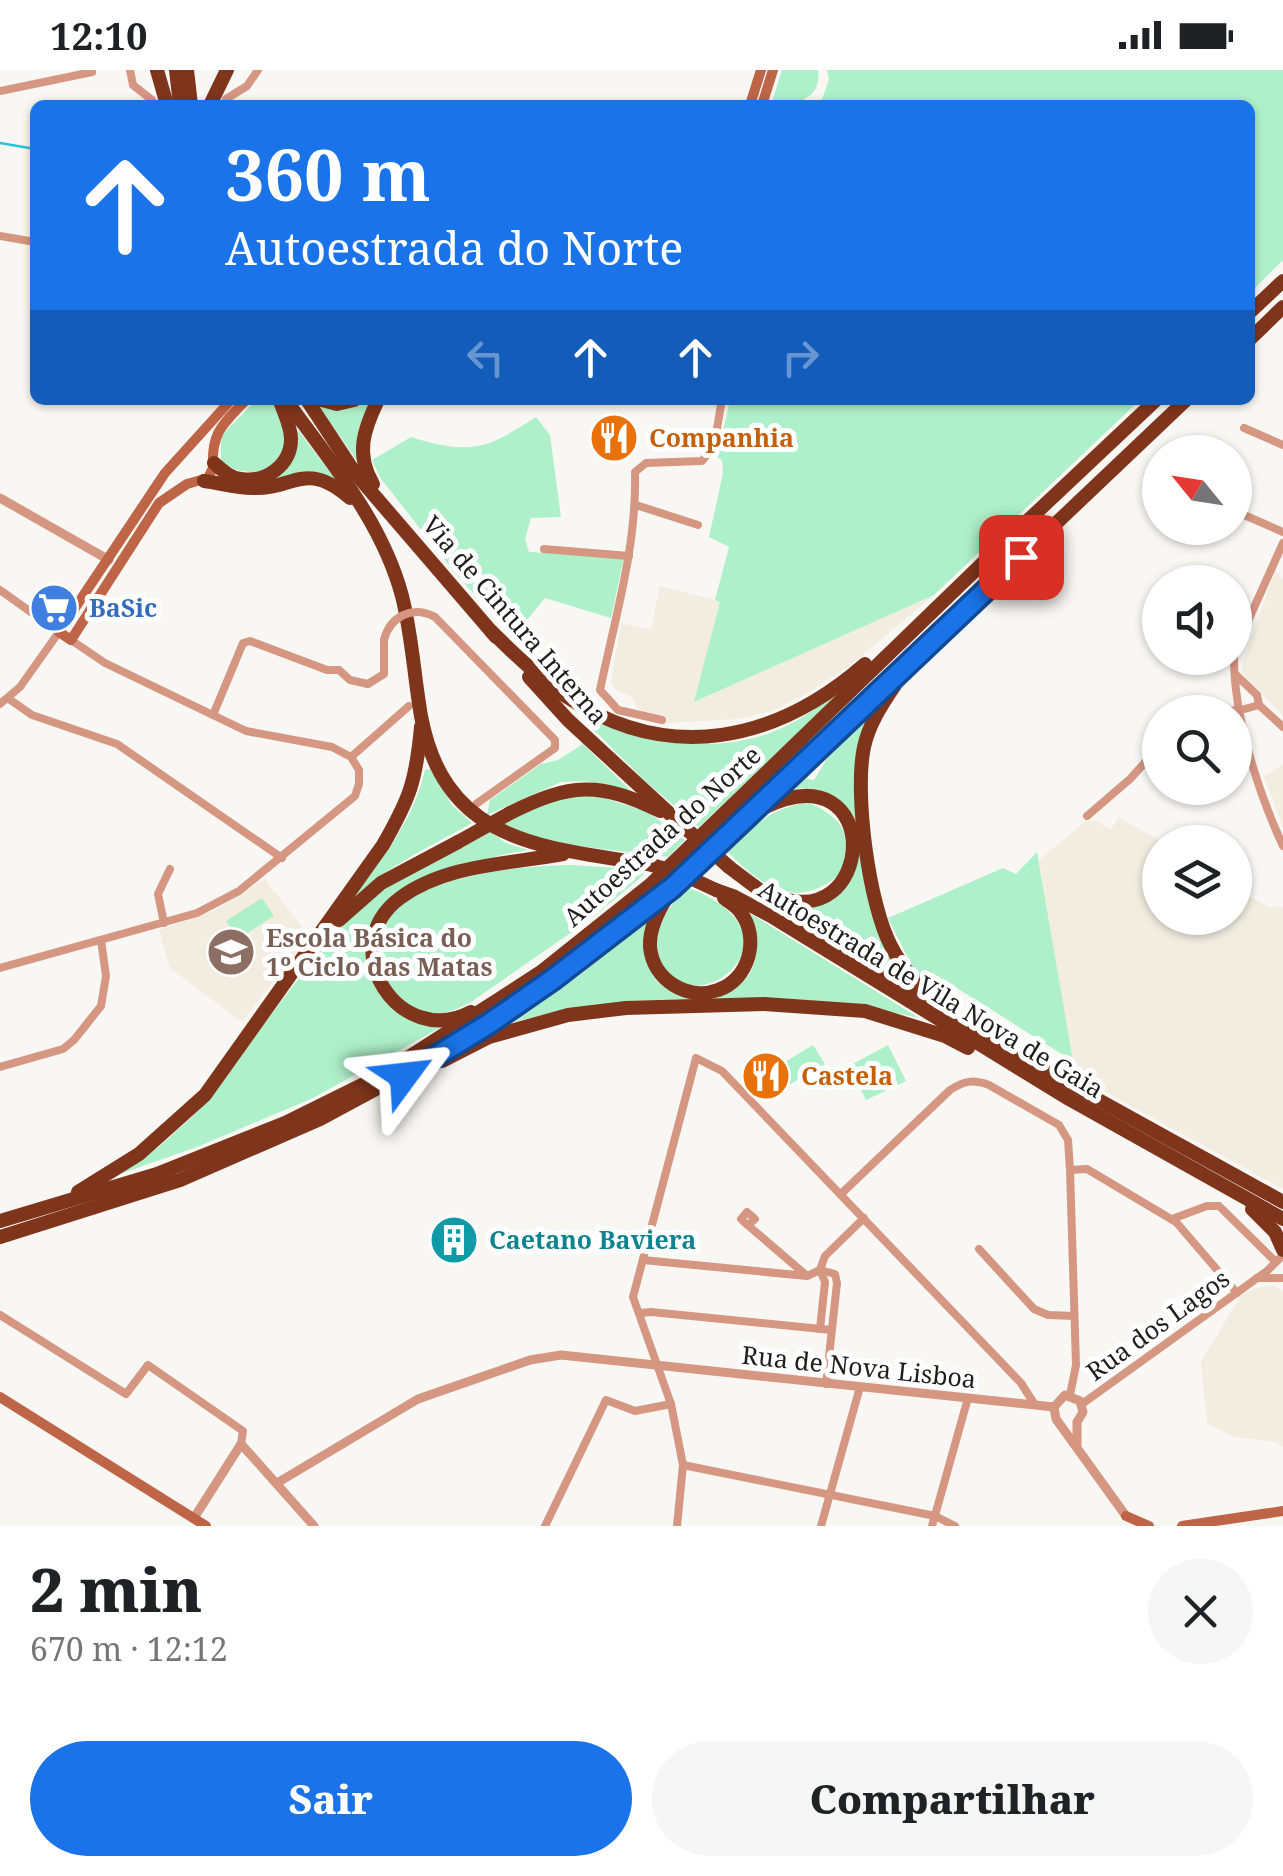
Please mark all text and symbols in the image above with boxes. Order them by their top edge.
text: 12:10 [50,9,147,61]
text: 360 m [225,126,431,222]
icon: ahead [60,140,190,270]
text: Autoestrada do Norte [225,217,683,278]
icon: left [458,330,513,385]
icon: ahead [563,330,618,385]
icon: ahead [668,330,723,385]
icon: right [773,330,828,385]
restaurant icon: Companhia [588,412,640,464]
place label: Companhia [649,420,794,454]
north arrow [1142,435,1252,545]
map controls [1142,435,1252,935]
street label: Via de Cintura Interna [416,508,616,731]
pin [979,515,1064,600]
icon: arrive [994,530,1049,585]
button: sound [1142,565,1252,675]
supermarket icon: BaSic [28,582,80,634]
place label: BaSic [89,590,157,624]
button: search [1142,695,1252,805]
street label: Autoestrada do Norte [555,737,767,933]
button: layers [1142,825,1252,935]
street label: Autoestrada de Vila Nova de Gaia [753,871,1110,1105]
place label: Escola Básica do 1º Ciclo das Matas [266,920,493,983]
school or university icon: Escola Básica do 1º Ciclo das Matas [205,926,257,978]
position arrow [352,1024,456,1128]
restaurant icon: Castela [740,1050,792,1102]
place label: Castela [801,1058,893,1092]
building icon: Caetano Baviera [428,1214,480,1266]
place label: Caetano Baviera [489,1222,696,1256]
street label: Rua dos Lagos [1079,1261,1236,1388]
street label: Rua de Nova Lisboa [740,1337,978,1395]
text: 2 min [30,1548,202,1630]
button: close [1148,1559,1253,1664]
text: 670 m · 12:12 [30,1627,228,1670]
button: Sair [30,1741,632,1856]
button: Compartilhar [652,1741,1253,1856]

